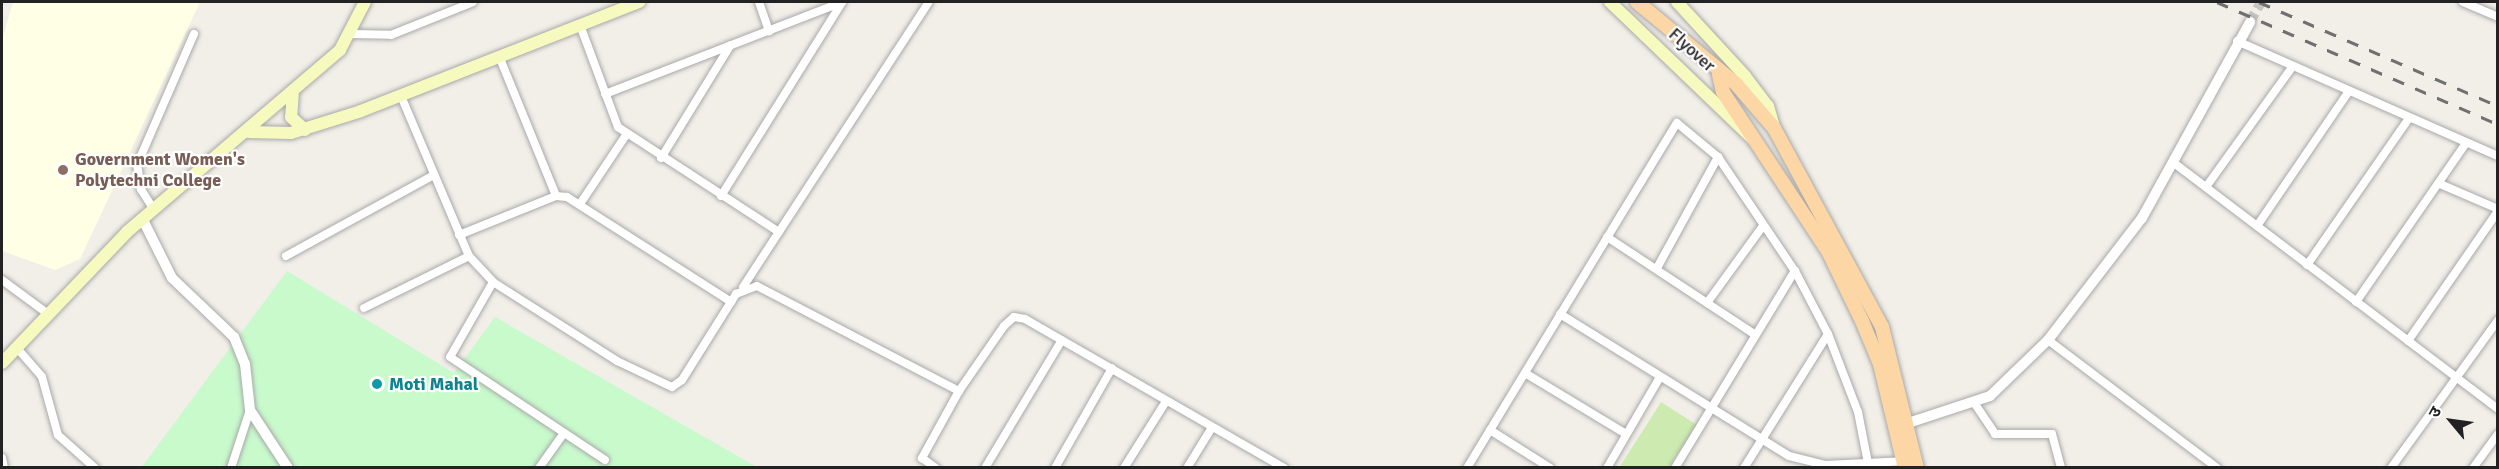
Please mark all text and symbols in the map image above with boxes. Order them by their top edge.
street label: Flyover [1664,23,1720,77]
place label: Government Women's Polytechni College [75,149,245,192]
marker: Government Women's Polytechni College [56,163,70,177]
place label: Moti Mahal [389,373,478,395]
marker: Moti Mahal [370,377,384,391]
north arrow [2421,391,2481,451]
text: उ [2424,403,2446,421]

